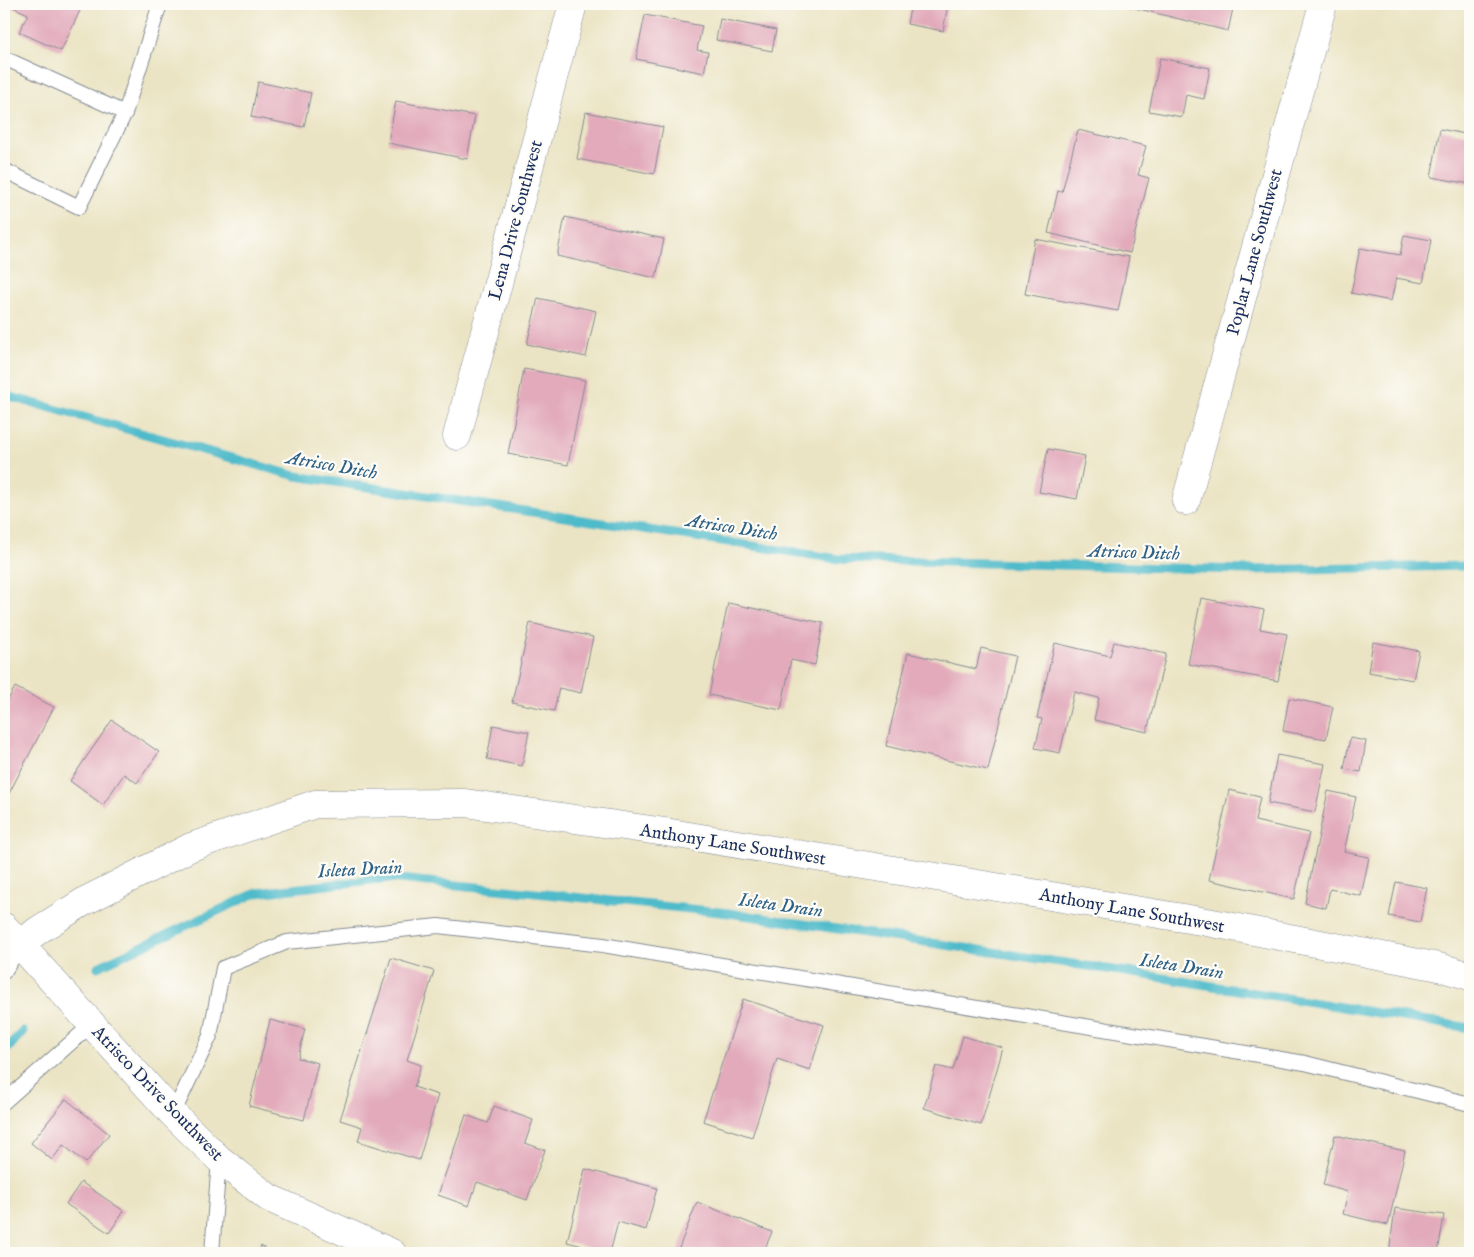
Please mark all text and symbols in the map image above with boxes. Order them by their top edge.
street label: Lena Drive Southwest [484,138,549,303]
street label: Poplar Lane Southwest [1222,167,1289,338]
water label: Atrisco Ditch [282,446,379,486]
water label: Atrisco Ditch [682,509,779,547]
water label: Atrisco Ditch [1086,539,1180,567]
street label: Anthony Lane Southwest [637,819,827,872]
water label: Isleta Drain [316,856,403,884]
street label: Anthony Lane Southwest [1036,884,1226,939]
water label: Isleta Drain [736,888,824,924]
water label: Isleta Drain [1137,948,1225,985]
street label: Atrisco Drive Southwest [86,1021,228,1167]

